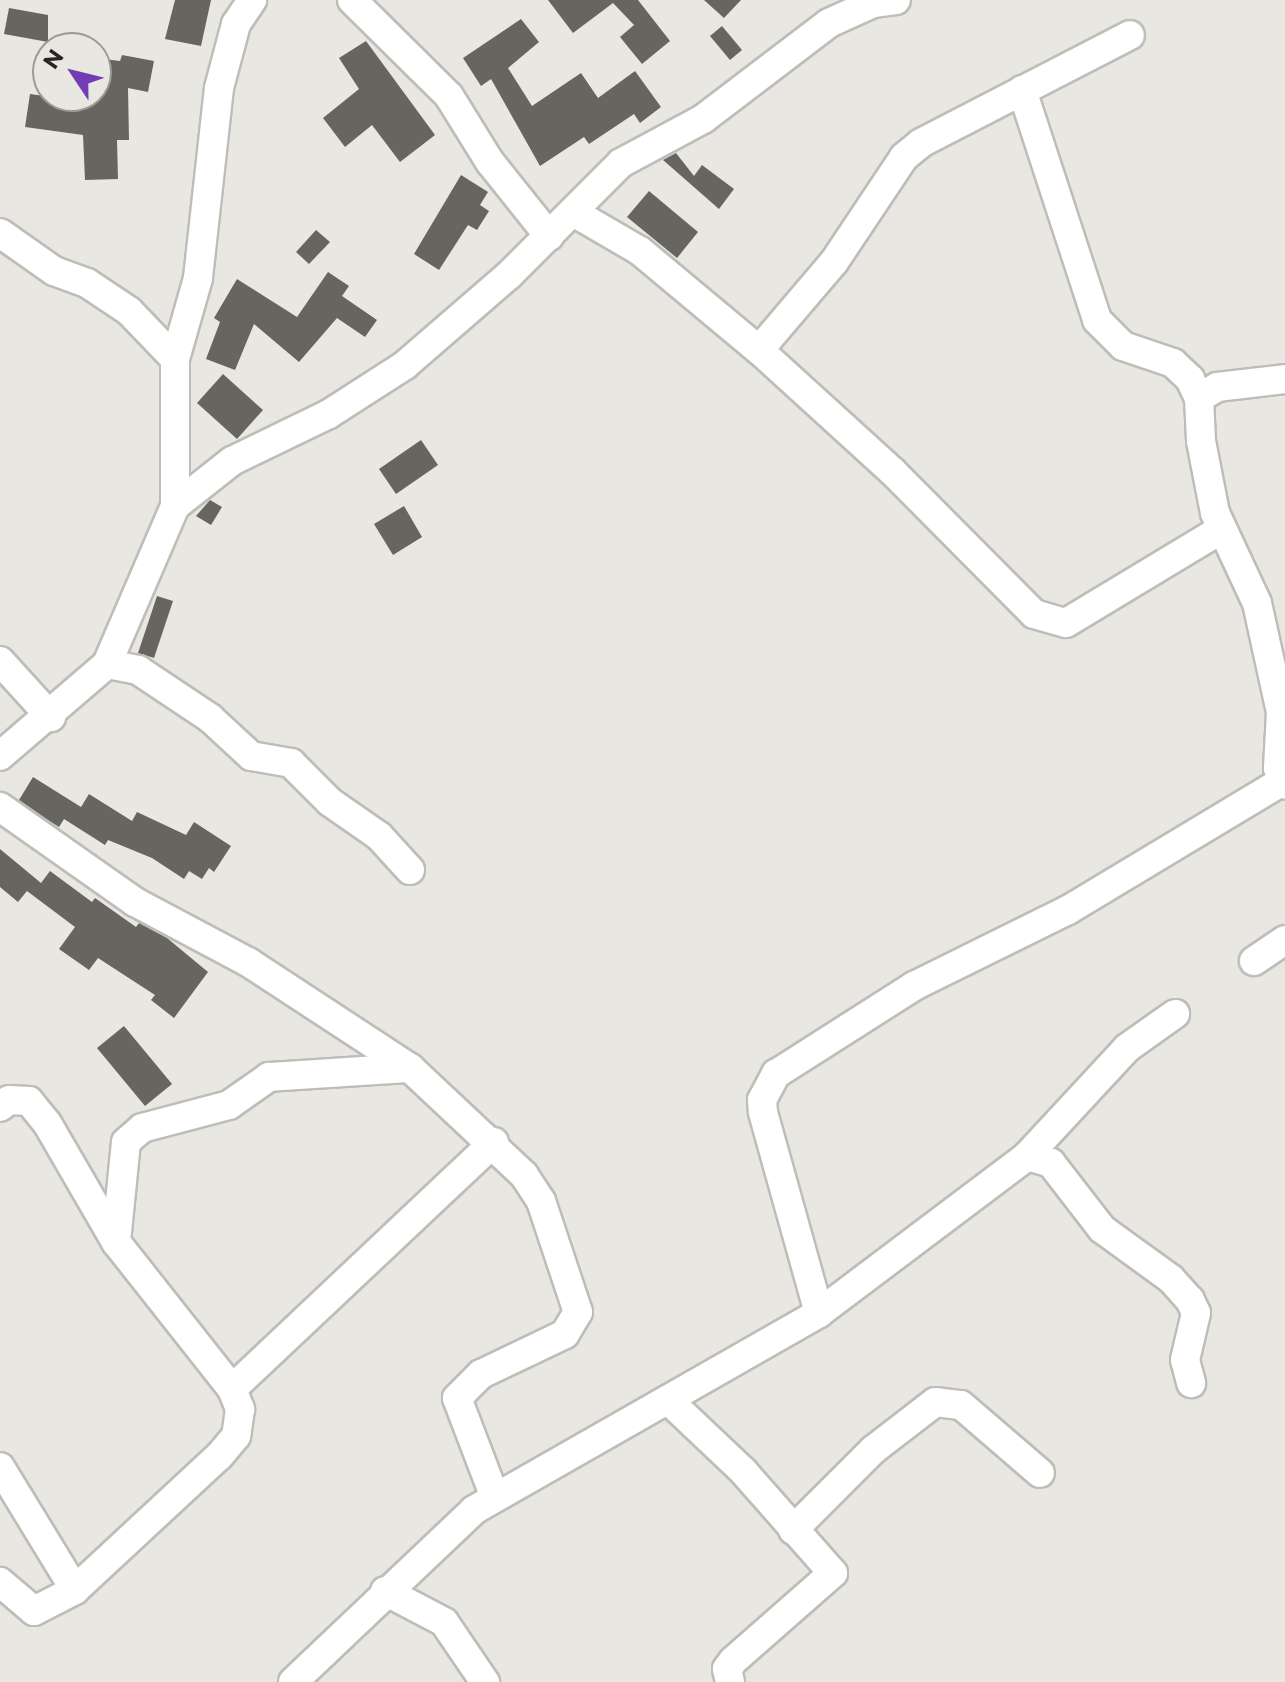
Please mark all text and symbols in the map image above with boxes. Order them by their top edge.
north arrow [32,32,112,112]
text: N [37,44,70,74]

